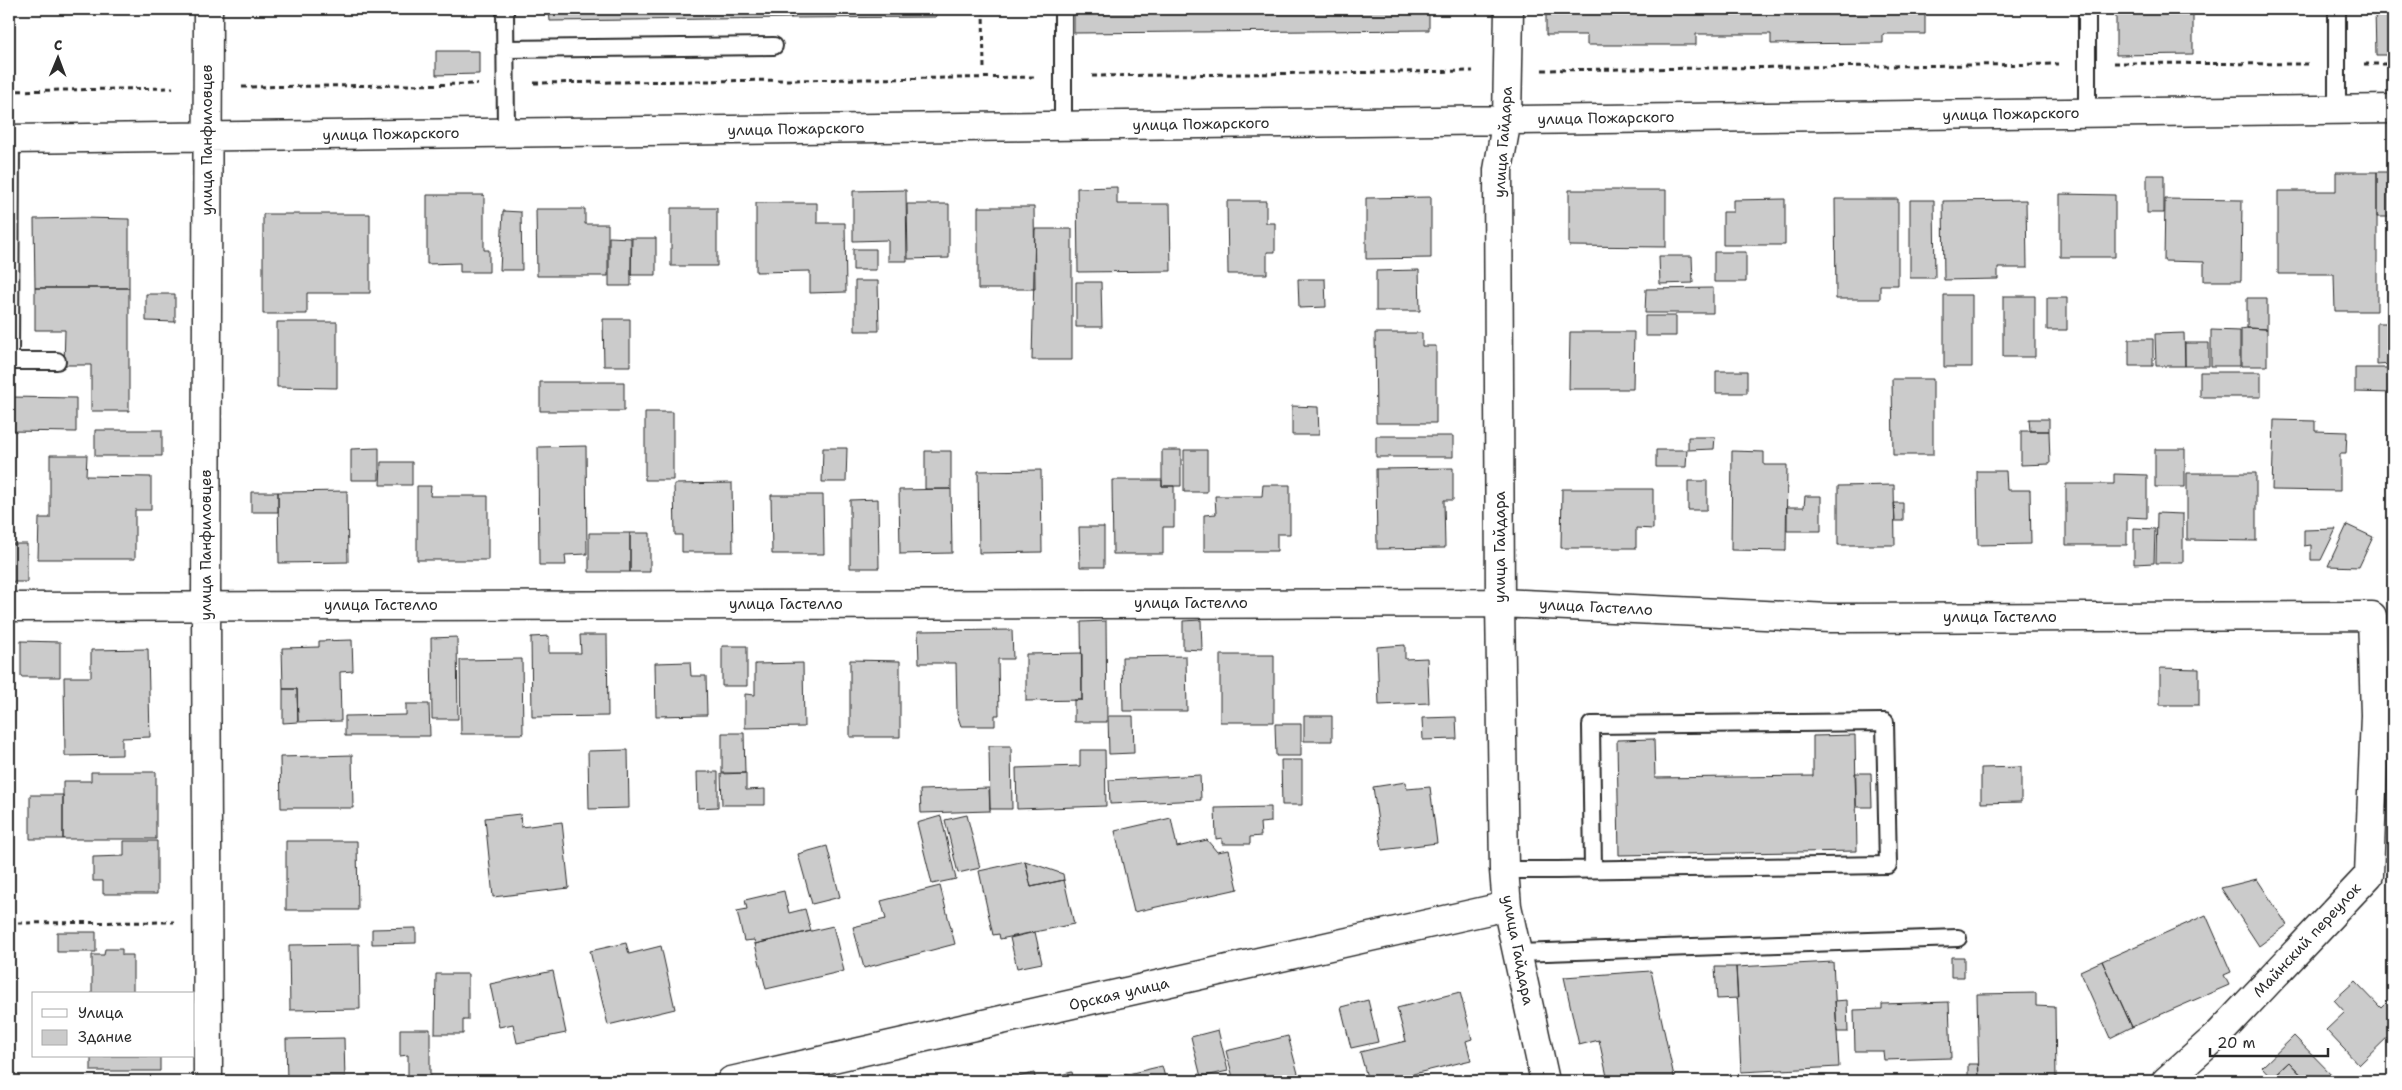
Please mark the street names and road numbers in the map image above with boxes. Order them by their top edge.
street label: улица Панфиловцев [197,65,217,215]
street label: улица Гайдара [1489,85,1517,198]
street label: улица Пожарского [1942,103,2080,125]
street label: улица Пожарского [1537,107,1675,129]
street label: улица Пожарского [1132,113,1270,135]
street label: улица Пожарского [727,118,865,140]
street label: улица Пожарского [322,123,460,145]
street label: улица Панфиловцев [196,470,216,620]
street label: улица Гайдара [1490,490,1510,603]
street label: улица Гастелло [1134,593,1248,613]
street label: улица Гастелло [729,594,843,614]
street label: улица Гастелло [1539,594,1653,620]
street label: улица Гастелло [324,595,438,615]
street label: улица Гастелло [1943,607,2057,627]
street label: Майнский переулок [2249,878,2365,1002]
street label: улица Гайдара [1498,893,1539,1007]
street label: Орская улица [1067,973,1172,1015]

